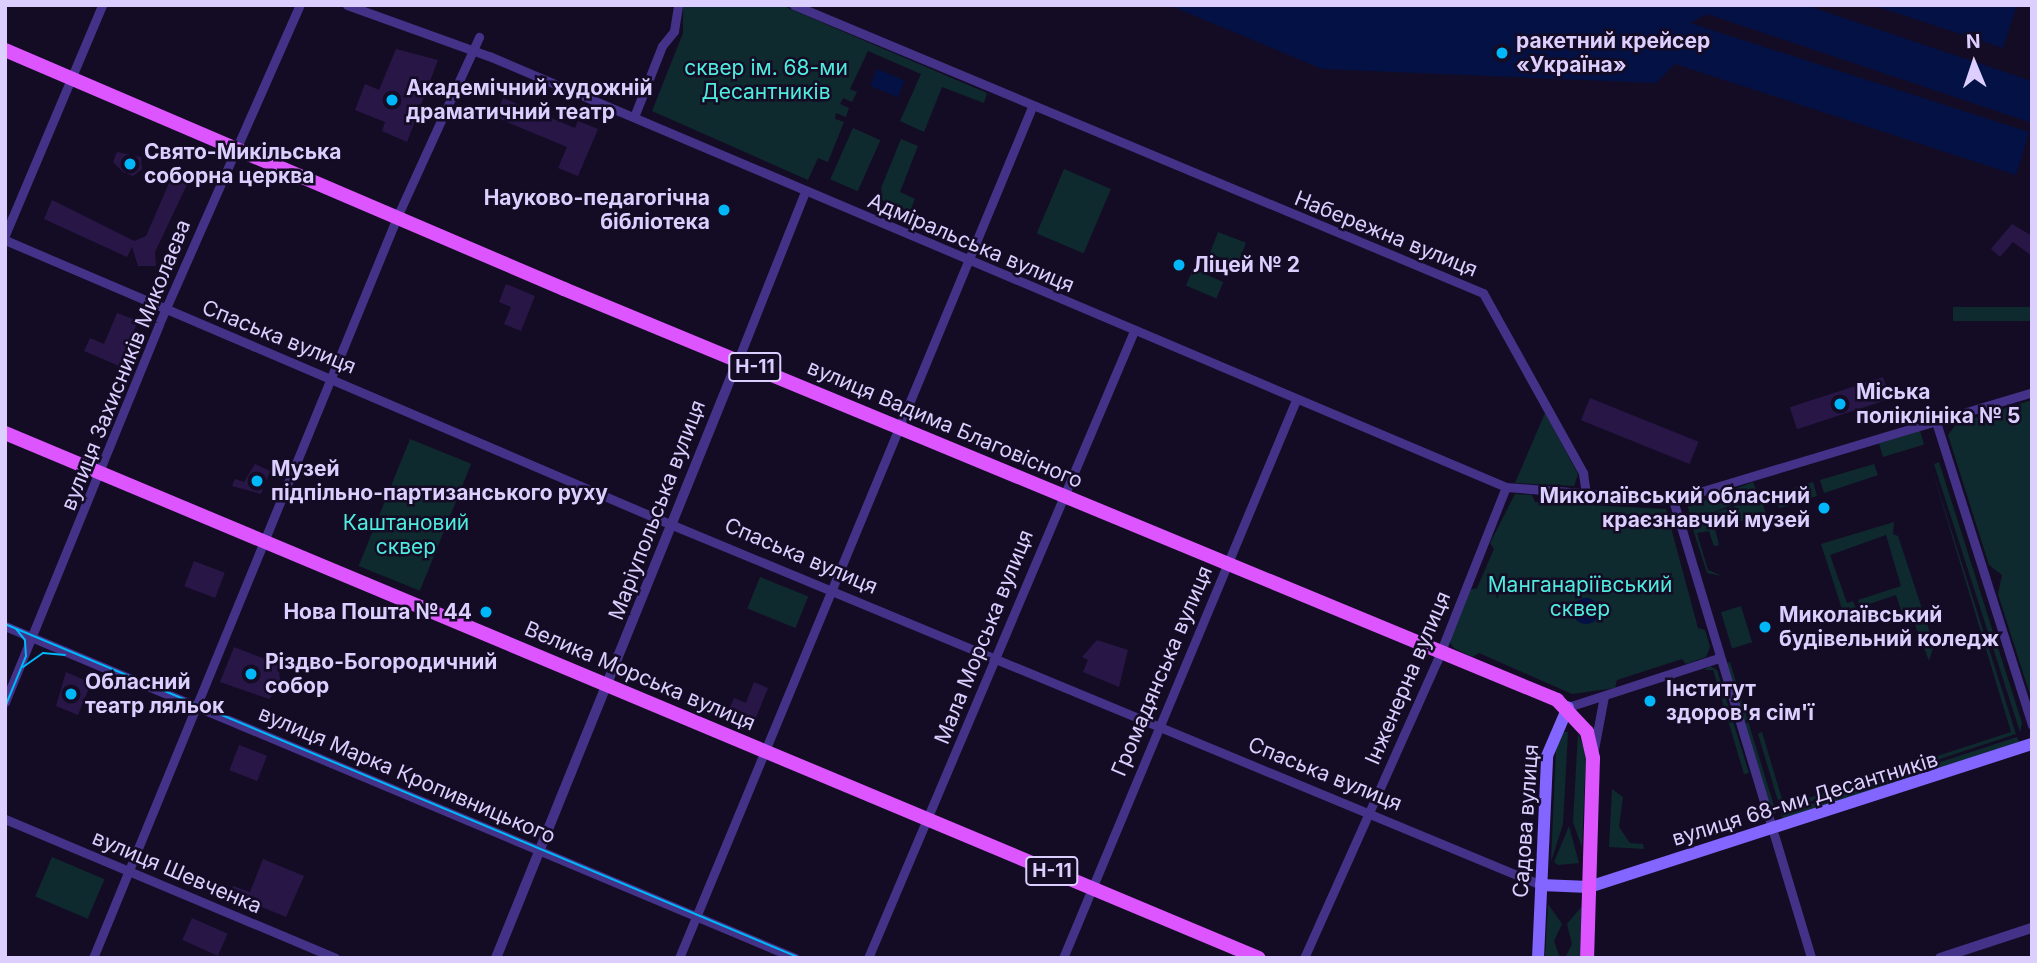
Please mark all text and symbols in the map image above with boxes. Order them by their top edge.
place label: ракетний крейсер «Україна» [1516,28,1710,78]
north arrow [1939,28,2009,98]
text: N [1966,30,1981,53]
marker: ракетний крейсер «Україна» [1494,45,1510,61]
park label: сквер ім. 68-ми Десантників [684,55,848,105]
place label: Академічний художній драматичний театр [406,75,653,125]
marker: Академічний художній драматичний театр [384,92,400,108]
place label: Свято-Микільська соборна церква [144,139,342,189]
marker: Свято-Микільська соборна церква [122,156,138,172]
place label: Науково-педагогічна бібліотека [484,185,710,235]
street label: Набережна вулиця [1291,186,1481,282]
street label: Адміральська вулиця [864,188,1078,298]
marker: Науково-педагогічна бібліотека [716,202,732,218]
street label: вулиця Захисників Миколаєва [56,216,196,514]
place label: Ліцей № 2 [1193,252,1300,278]
marker: Ліцей № 2 [1171,257,1187,273]
street label: Спаська вулиця [198,295,360,379]
road number: Н-11 [727,352,783,382]
street label: вулиця Вадима Благовісного [804,354,1086,494]
place label: Міська поліклініка № 5 [1856,379,2020,429]
marker: Міська поліклініка № 5 [1830,394,1850,414]
street label: Маріупольська вулиця [603,397,711,623]
place label: Музей підпільно-партизанського руху [271,456,608,506]
marker: Музей підпільно-партизанського руху [249,473,265,489]
place label: Миколаївський обласний краєзнавчий музей [1539,483,1810,533]
marker: Миколаївський обласний краєзнавчий музей [1816,500,1832,516]
park label: Каштановий сквер [343,510,469,560]
street label: Спаська вулиця [721,512,881,600]
street label: Мала Морська вулиця [929,526,1039,748]
street label: Громадянська вулиця [1106,562,1218,780]
park label: Манганаріївський сквер [1488,572,1672,622]
street label: Інженерна вулиця [1360,588,1456,768]
place label: Нова Пошта № 44 [283,599,472,625]
place label: Миколаївський будівельний коледж [1779,602,1999,652]
marker: Нова Пошта № 44 [478,604,494,620]
street label: Велика Морська вулиця [521,616,759,736]
marker: Миколаївський будівельний коледж [1757,619,1773,635]
place label: Різдво-Богородичний собор [265,649,497,699]
marker: Різдво-Богородичний собор [243,666,259,682]
place label: Обласний театр ляльок [85,669,224,719]
place label: Інститут здоров'я сім'ї [1666,676,1814,726]
marker: Обласний театр ляльок [63,686,79,702]
marker: Інститут здоров'я сім'ї [1640,691,1660,711]
street label: вулиця Марка Кропивницького [255,701,559,849]
street label: Спаська вулиця [1244,732,1406,816]
street label: Садова вулиця [1508,743,1544,899]
street label: вулиця 68-ми Десантників [1669,747,1941,851]
street label: вулиця Шевченка [89,825,265,919]
road number: Н-11 [1024,856,1080,886]

